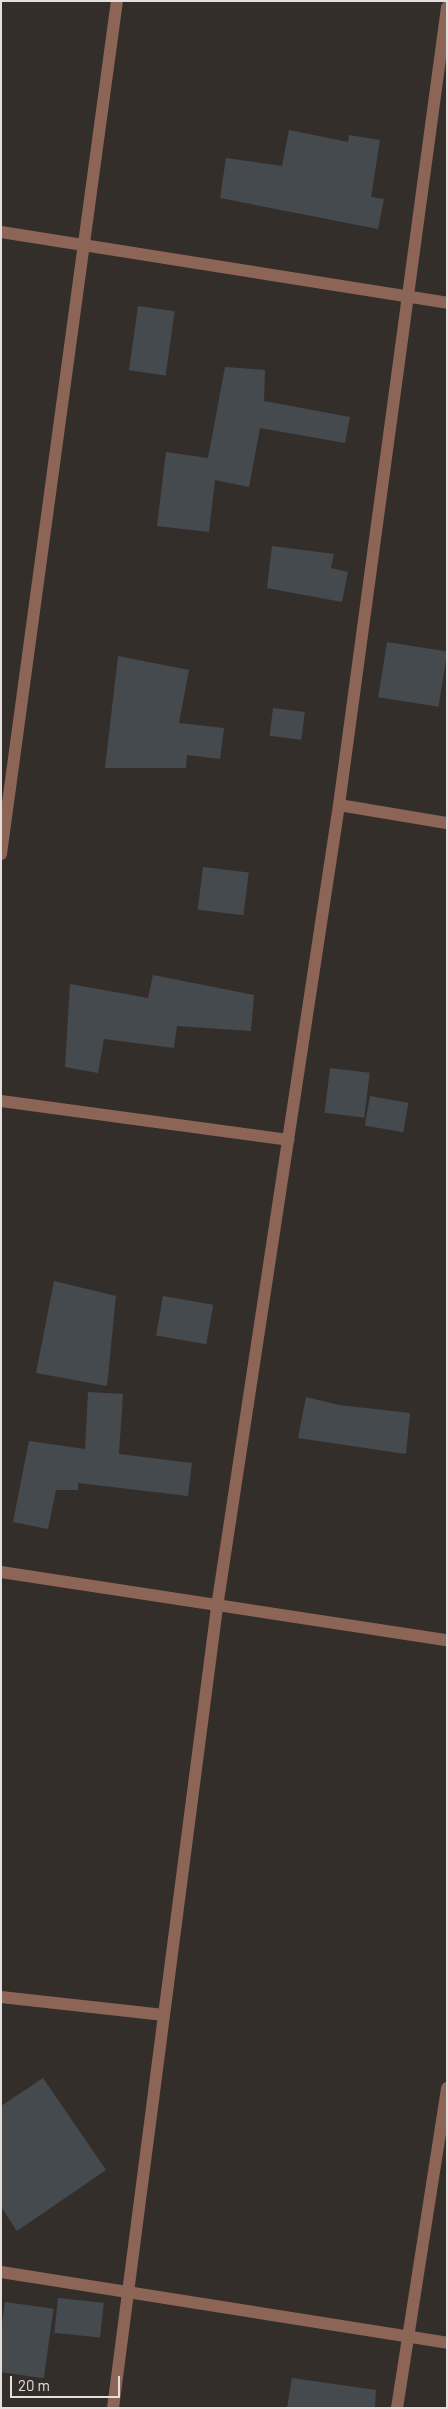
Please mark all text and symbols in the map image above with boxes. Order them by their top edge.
scale bar [12,2366,122,2398]
text: 20 m [18,2376,50,2394]

